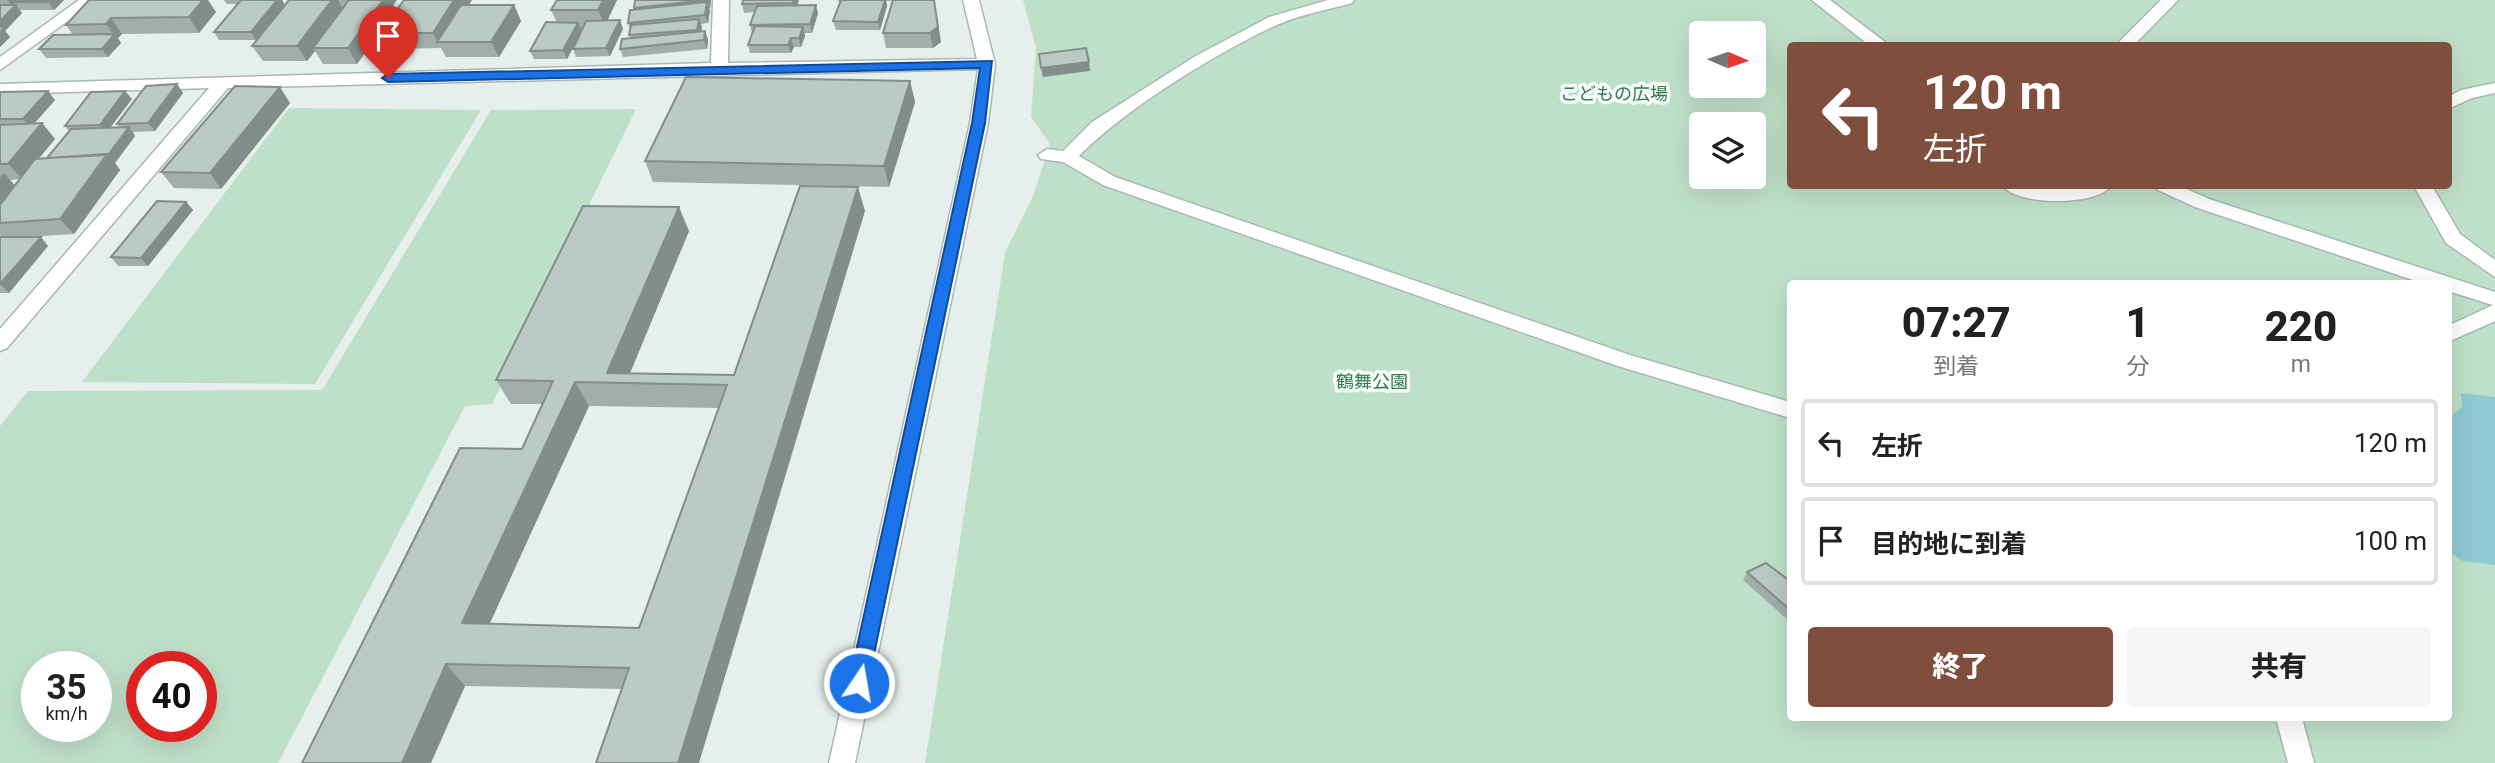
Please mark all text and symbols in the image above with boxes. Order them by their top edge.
pin [358,6,418,78]
icon: arrive [369,17,407,55]
north arrow [1689,21,1766,98]
map controls [1689,21,1766,189]
text: 120 m [1923,64,2062,121]
icon: left [1808,70,1899,161]
park label: こどもの広場 [1560,83,1668,104]
button: layers [1689,112,1766,189]
text: 左折 [1923,130,1987,168]
text: 07:27 [1902,298,2011,347]
text: 1 [2126,298,2150,347]
text: 220 [2265,302,2337,351]
text: m [2291,351,2311,378]
text: 到着 [1933,353,1979,380]
text: 分 [2126,353,2149,380]
park label: 鶴舞公園 [1336,371,1408,392]
icon: left [1812,424,1850,462]
text: 120 m [2354,428,2427,458]
text: 左折 [1871,431,1923,461]
icon: arrive [1812,522,1850,560]
text: 100 m [2354,526,2427,556]
text: 目的地に到着 [1871,529,2027,559]
button: 終了 [1808,627,2113,707]
button: 共有 [2127,627,2431,707]
position arrow [822,646,896,720]
speed limit sign: 40 [126,651,217,742]
text: 35 [46,667,87,708]
text: km/h [45,703,88,724]

